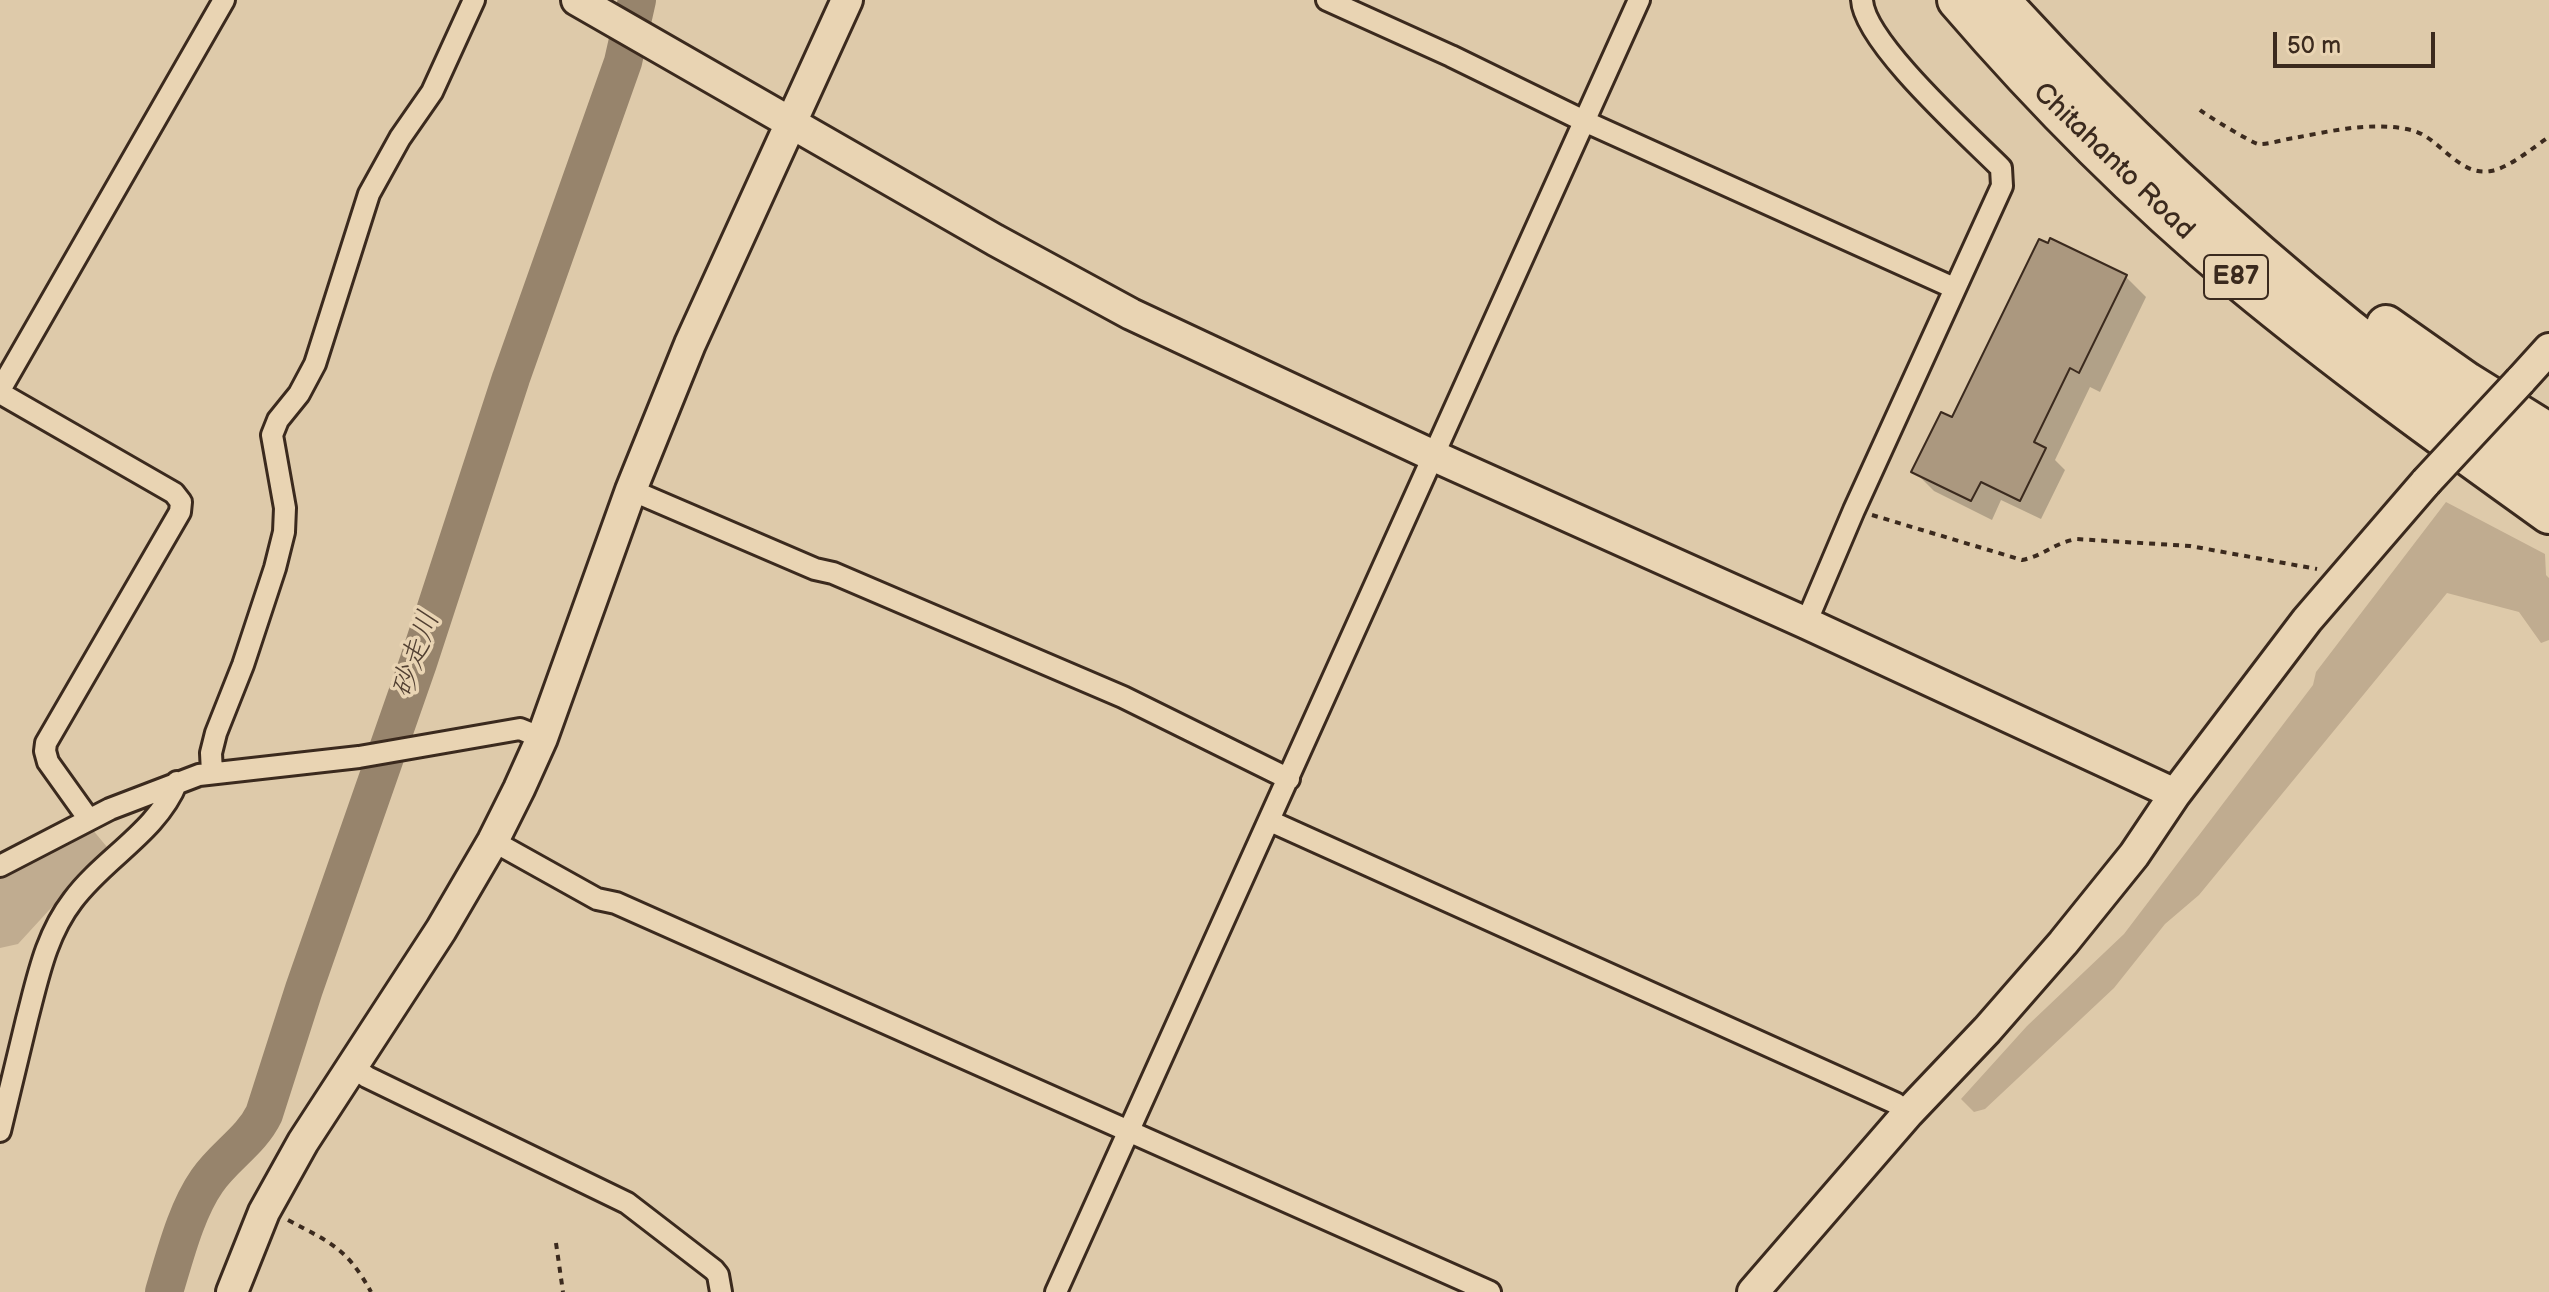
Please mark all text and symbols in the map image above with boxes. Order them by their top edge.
scale bar [2277,16,2439,66]
text: 50 m [2287,31,2341,60]
street label: Chitahanto Road [2025,76,2201,248]
road number: E87 [2204,255,2268,299]
water label: 砂走川 [385,607,449,703]

